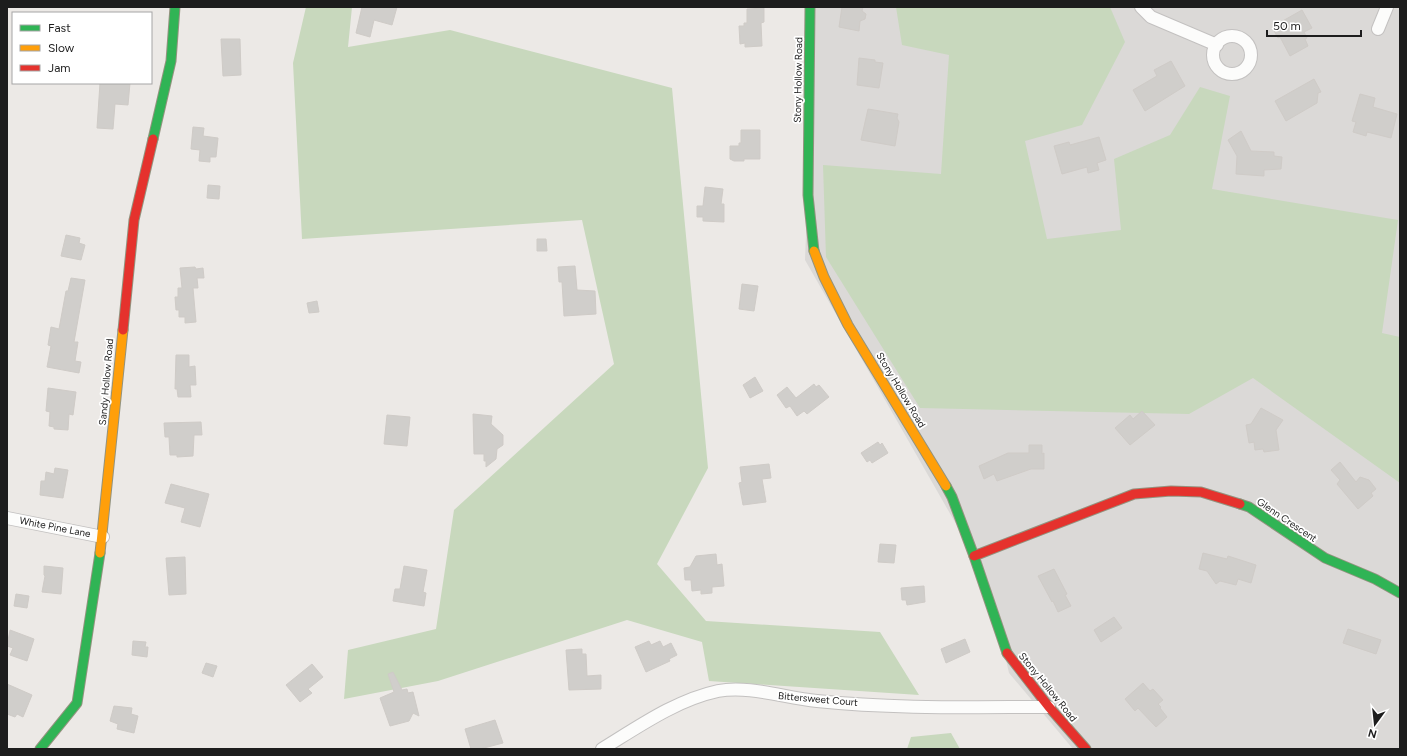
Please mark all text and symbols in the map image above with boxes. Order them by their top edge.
legend [12,12,152,84]
scale bar [1267,12,1361,38]
text: 50 m [1273,19,1301,33]
text: Fast [48,21,71,35]
street label: Stony Hollow Road [791,37,805,123]
text: Slow [48,41,75,55]
text: Jam [48,61,71,75]
street label: Sandy Hollow Road [96,338,116,426]
street label: Stony Hollow Road [873,350,929,430]
street label: Glenn Crescent [1254,495,1320,545]
street label: White Pine Lane [18,514,92,540]
street label: Stony Hollow Road [1016,650,1080,724]
street label: Bittersweet Court [778,689,859,709]
north arrow [1355,704,1395,744]
text: N [1367,726,1378,741]

